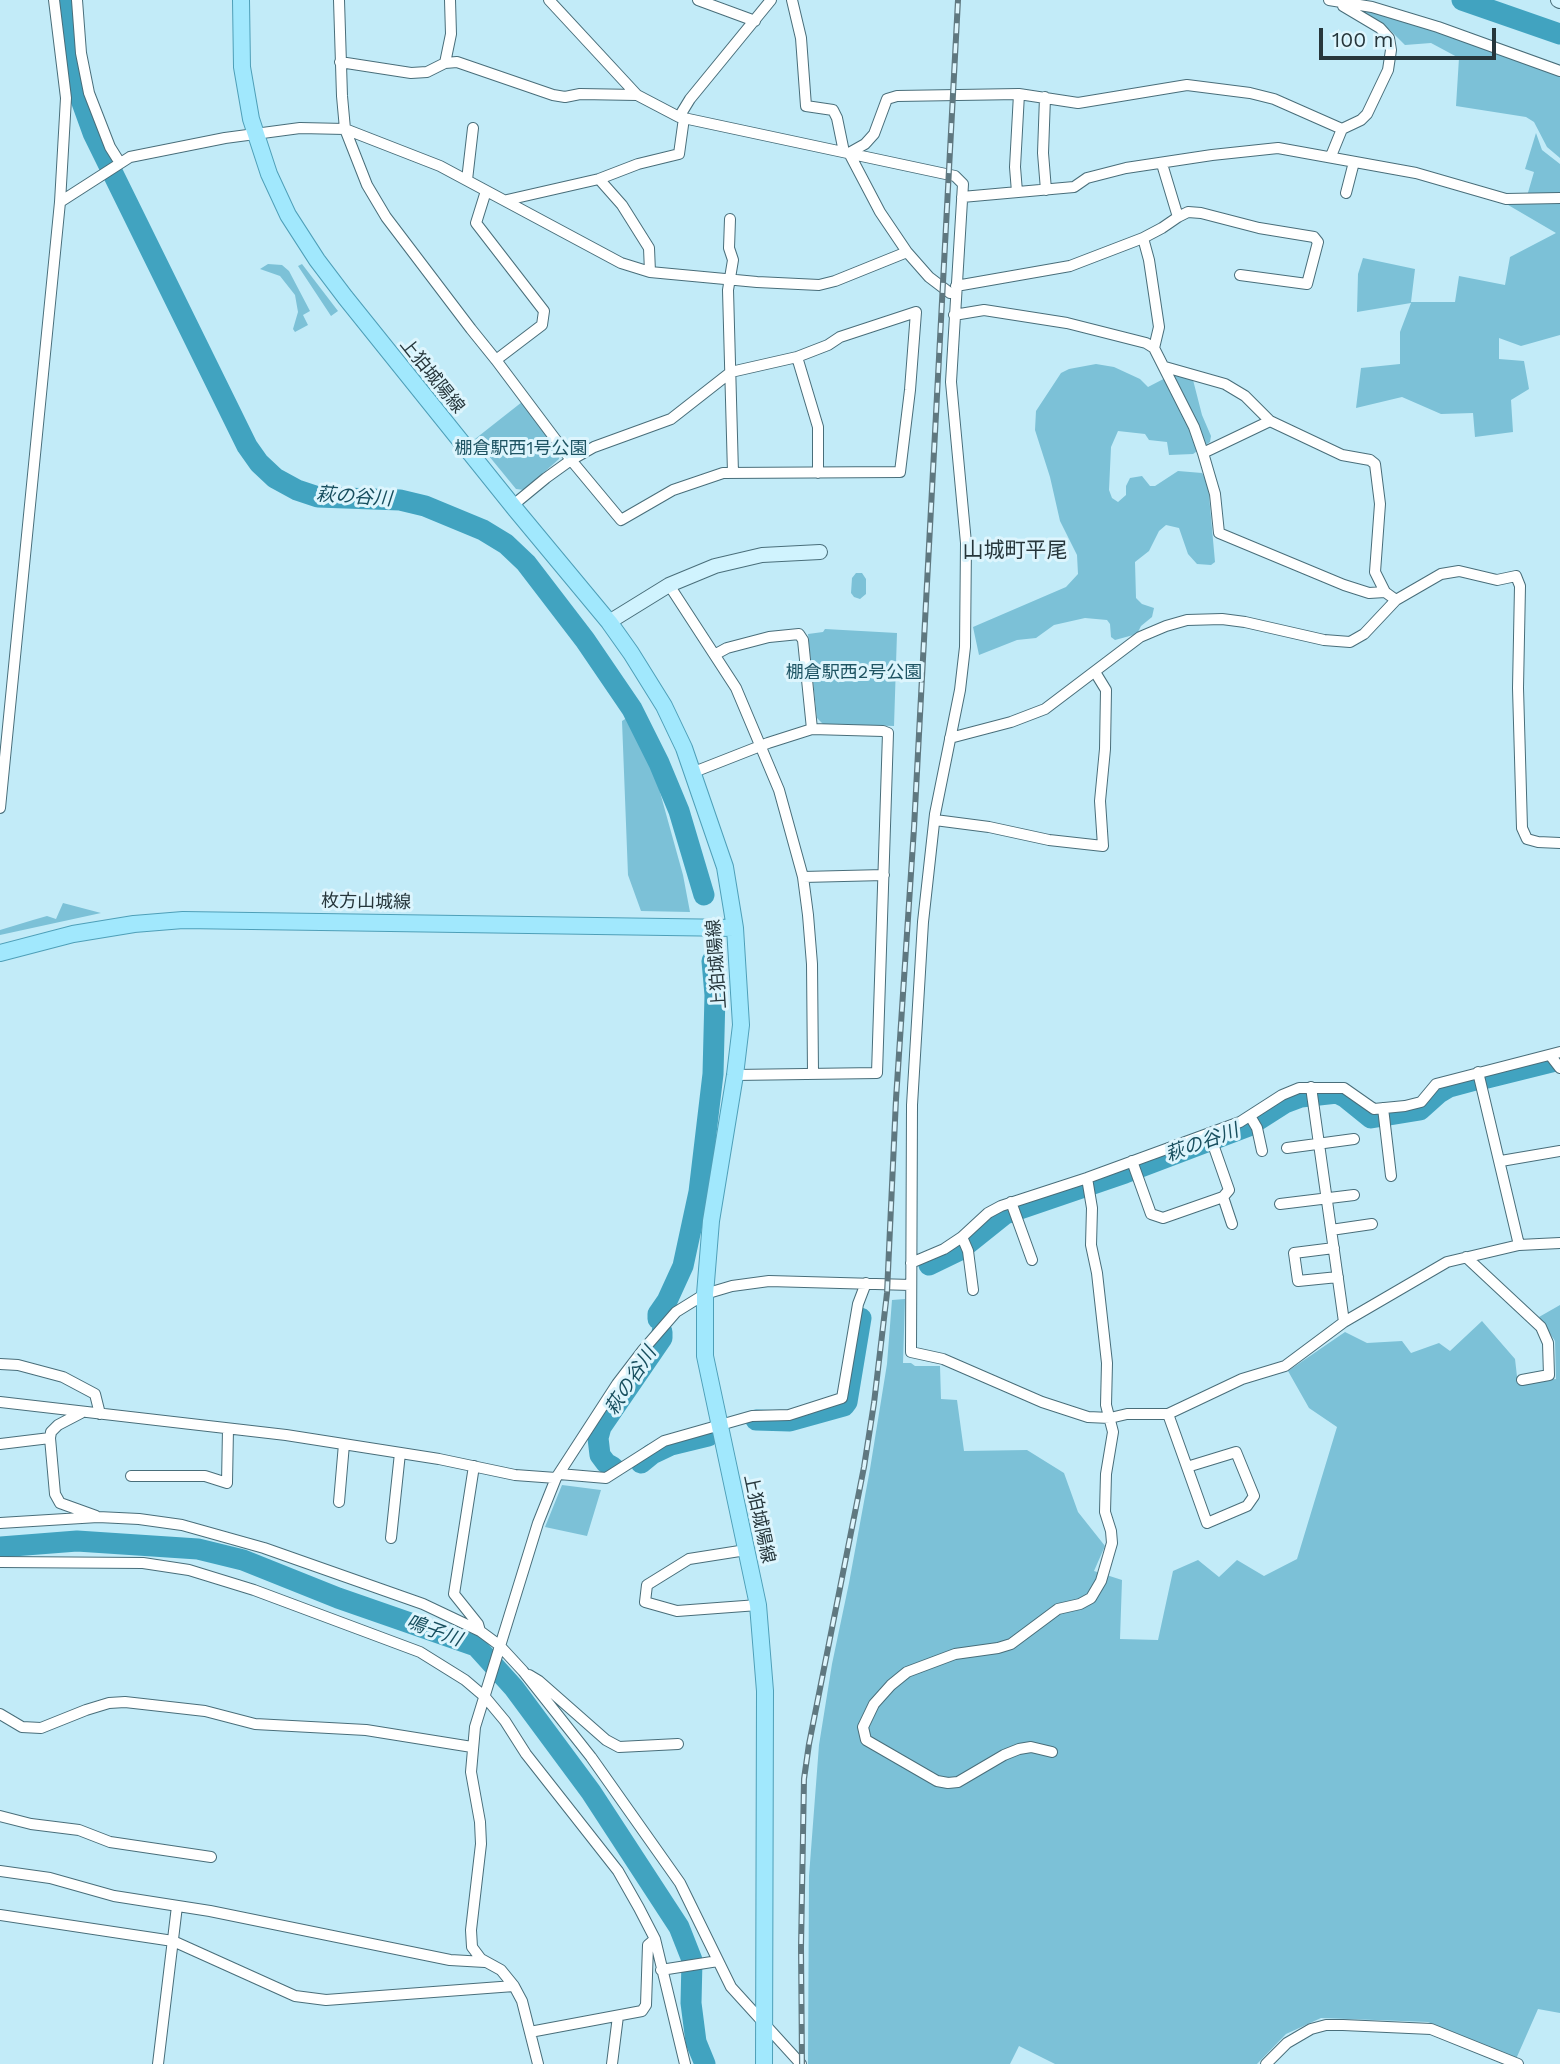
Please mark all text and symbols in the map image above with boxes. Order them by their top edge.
scale bar [1322,14,1499,58]
text: 100 m [1332,27,1394,52]
street label: 上狛城陽線 [395,334,469,418]
park label: 棚倉駅西1号公園 [454,438,588,460]
water label: 萩の谷川 [315,483,393,511]
district label: 山城町平尾 [963,538,1067,564]
park label: 棚倉駅西2号公園 [786,662,922,684]
street label: 枚方山城線 [321,890,411,914]
street label: 上狛城陽線 [703,918,731,1010]
water label: 萩の谷川 [1162,1119,1242,1167]
water label: 萩の谷川 [601,1343,661,1419]
street label: 上狛城陽線 [739,1473,779,1565]
water label: 鳴子川 [403,1611,465,1651]

